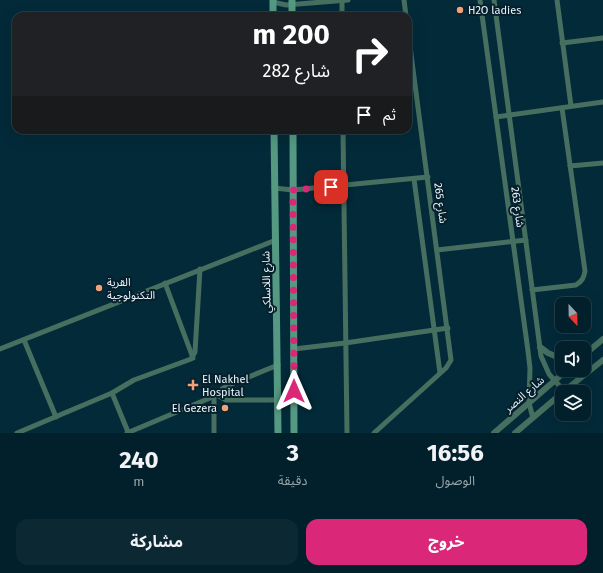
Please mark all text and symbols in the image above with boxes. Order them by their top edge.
place label: H2O ladies [468,4,521,17]
marker: H2O ladies [455,5,465,15]
text: 200 m [252,18,330,51]
icon: right [344,28,396,80]
text: شارع 282 [263,60,330,82]
icon: arrive [353,104,375,126]
text: ثم [383,106,396,124]
pin [314,170,348,204]
icon: arrive [320,176,342,198]
street label: شارع 265 [430,182,450,225]
street label: شارع 263 [507,186,527,229]
street label: شارع اللاسلكي [259,250,276,313]
place label: القرية التكنولوجية [107,276,155,302]
marker: القرية التكنولوجية [94,283,104,293]
north arrow [555,297,591,333]
map controls [555,297,591,421]
button: sound [555,341,591,377]
position arrow [273,370,315,412]
place label: El Nakhel Hospital [202,373,249,399]
street label: شارع النصر [501,373,548,417]
marker: El Nakhel Hospital [187,379,199,391]
button: layers [555,385,591,421]
place label: El Gezera [172,402,217,415]
marker: El Gezera [220,403,230,413]
text: 3 [286,439,299,467]
text: 16:56 [427,439,484,467]
text: 240 [119,446,159,474]
text: دقيقة [278,473,307,488]
text: الوصول [435,473,475,488]
text: m [133,474,145,489]
button: مشاركة [16,519,298,565]
button: خروج [306,519,587,565]

